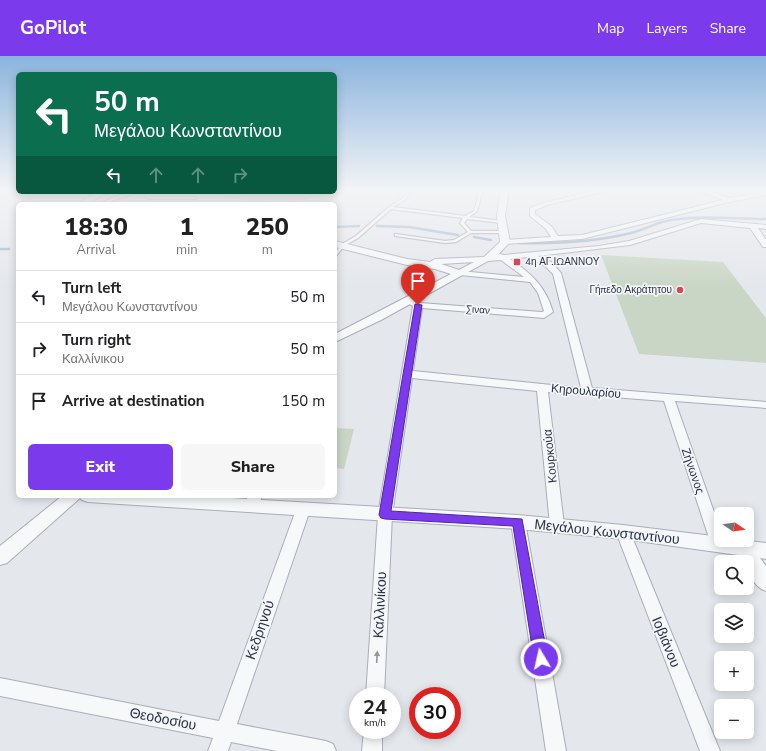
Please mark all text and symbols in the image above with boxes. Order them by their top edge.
text: GoPilot [20,15,86,41]
text: Map [597,19,624,38]
text: Layers [646,19,688,38]
text: Share [710,19,746,38]
text: 50 m [94,83,160,121]
icon: left [28,88,80,140]
text: Μεγάλου Κωνσταντίνου [94,119,282,143]
icon: left [103,164,125,186]
icon: ahead [145,164,167,186]
icon: ahead [187,164,209,186]
icon: right [229,164,251,186]
text: 18:30 [64,211,128,243]
text: 1 [180,211,194,243]
text: 250 [246,211,289,243]
text: Arrival [76,241,116,259]
text: min [176,241,198,259]
text: m [262,241,273,259]
place label: 4η ΑΓ.ΙΩΑΝΝΟΥ [525,255,600,269]
marker: 4η ΑΓ.ΙΩΑΝΝΟΥ [512,257,522,267]
pin [401,264,435,305]
icon: arrive [407,270,429,292]
text: Turn left [62,278,121,298]
place label: Γήπεδο Ακράτητου [589,283,672,297]
marker: Γήπεδο Ακράτητου [675,285,685,295]
icon: left [28,286,50,308]
text: 50 m [290,287,325,307]
text: Μεγάλου Κωνσταντίνου [62,298,198,316]
street label: Σιναν [466,302,490,318]
text: Turn right [62,330,131,350]
icon: right [28,338,50,360]
text: 50 m [290,339,325,359]
text: Καλλίνικου [62,350,124,368]
street label: Κηρουλαρίου [550,380,622,402]
icon: arrive [28,390,50,412]
text: Arrive at destination [62,391,205,411]
text: 150 m [281,391,325,411]
street label: Κουρκούα [539,428,561,484]
button: Exit [28,444,173,490]
button: Share [181,444,325,490]
street label: Ζήνωνος [678,446,708,496]
north arrow [714,507,754,547]
map controls [714,507,754,739]
street label: Μεγάλου Κωνσταντίνου [533,515,681,549]
button: search [714,555,754,595]
street label: Καλλινίκου [369,571,391,639]
street label: Κεδρηνού [241,598,279,662]
button: layers [714,603,754,643]
street label: Ιοβιάνου [647,614,685,670]
position arrow [520,638,562,680]
one-way arrow [374,650,380,663]
button: + [714,651,754,691]
speed limit sign: 30 [409,687,461,739]
text: 24 [363,694,387,721]
button: − [714,699,754,739]
street label: Θεοδοσίου [128,703,198,735]
text: km/h [364,716,386,730]

